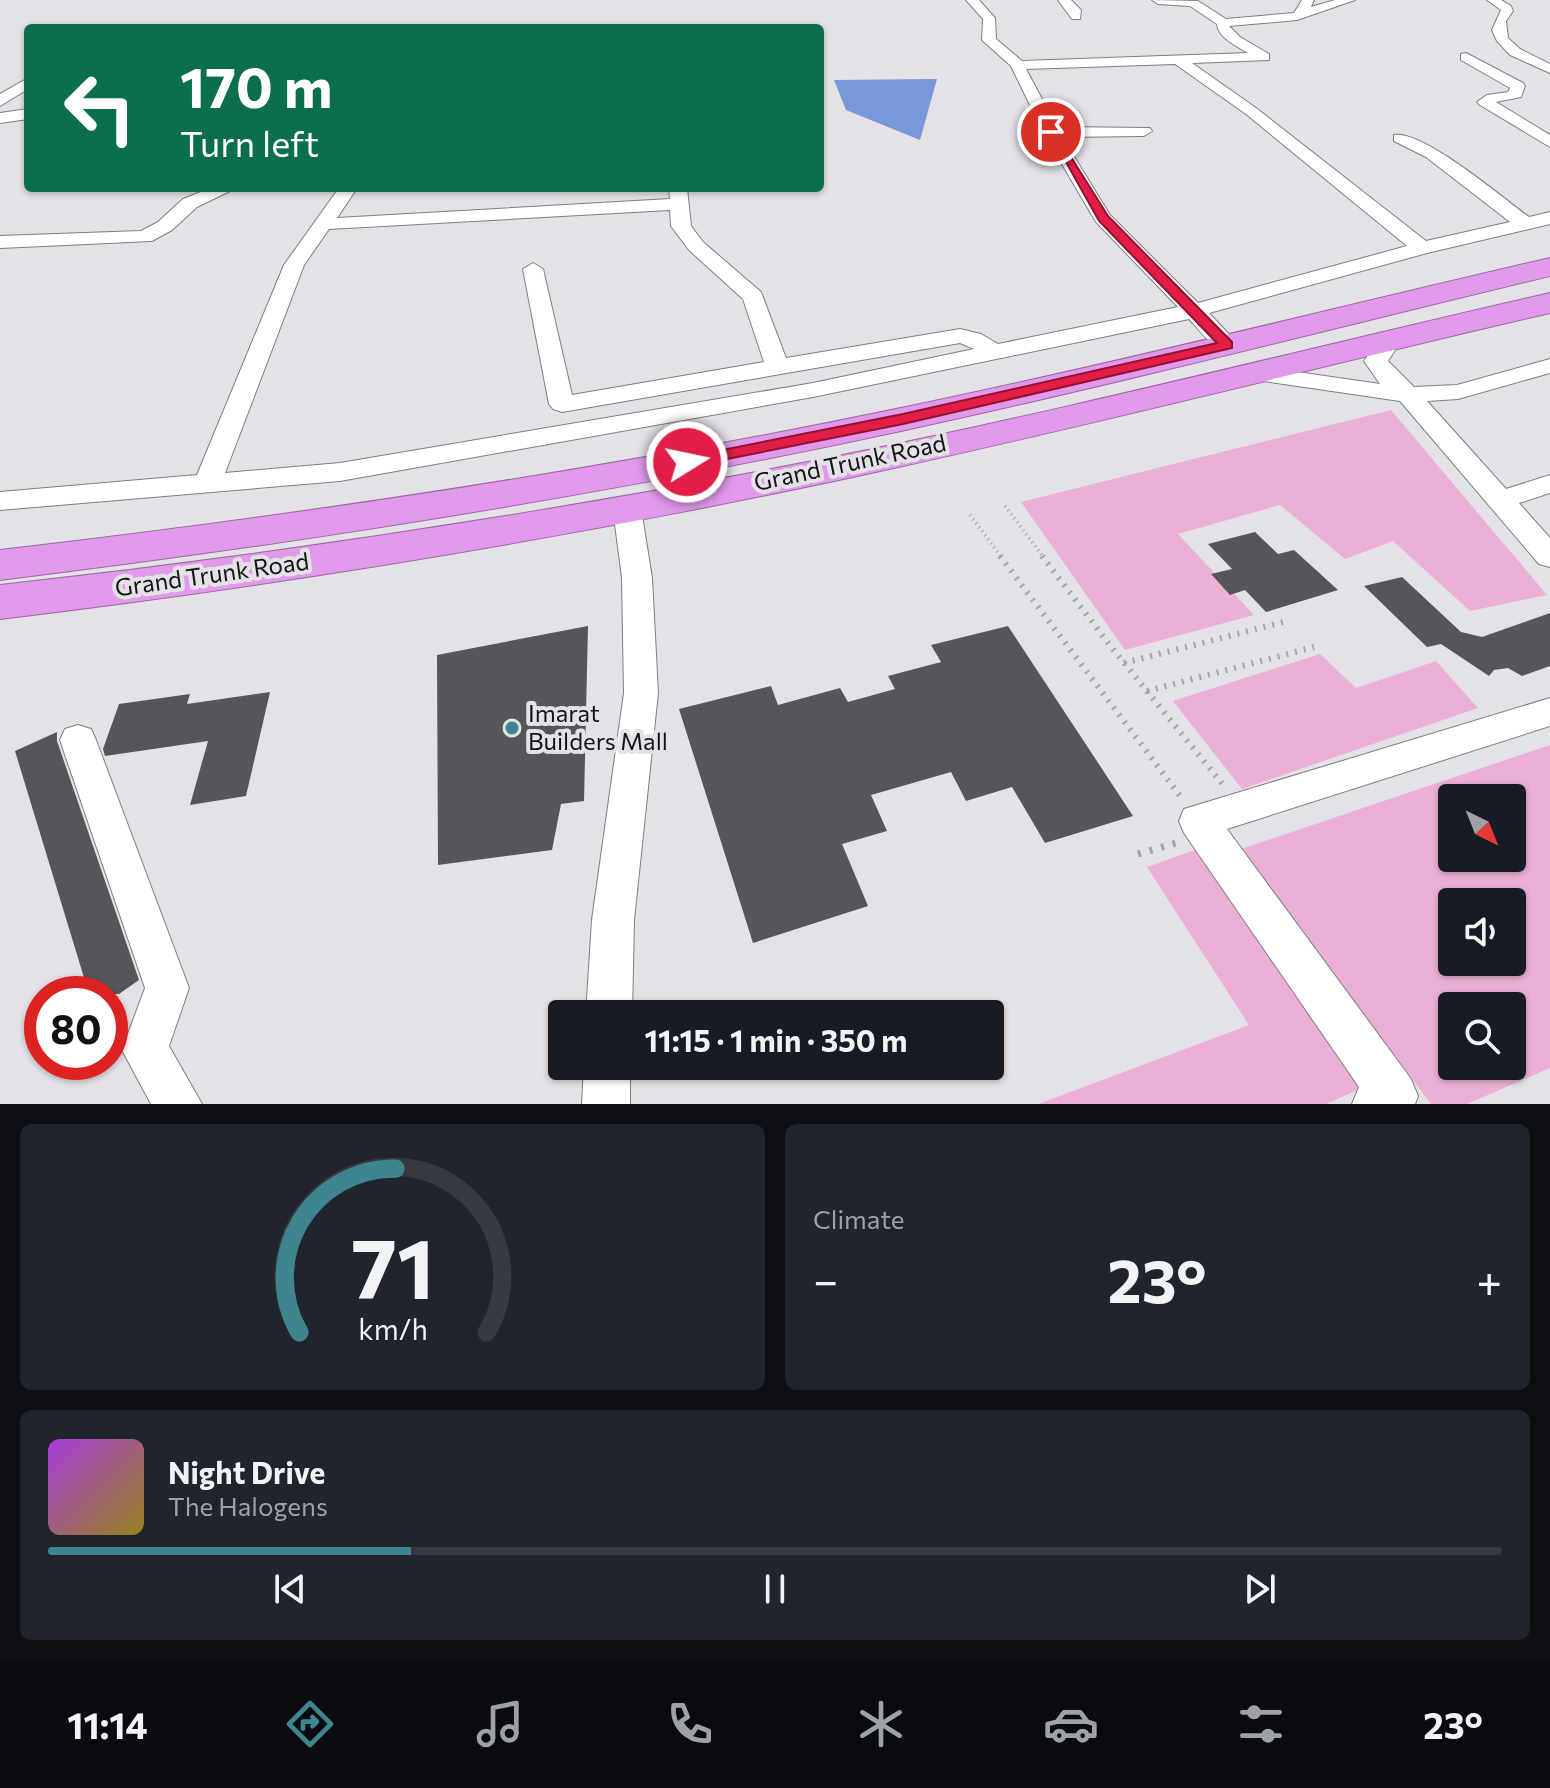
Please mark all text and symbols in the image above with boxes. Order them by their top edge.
text: 170 m [180,51,333,120]
icon: left [48,56,152,160]
pin [1017,98,1085,166]
icon: arrive [1029,110,1073,154]
text: Turn left [180,120,319,164]
position arrow [645,420,729,504]
street label: Grand Trunk Road [751,427,948,496]
street label: Grand Trunk Road [113,546,311,601]
place label: Imarat Builders Mall [528,698,668,755]
marker: Imarat Builders Mall [503,719,521,737]
north arrow [1438,784,1526,872]
map controls [1438,784,1526,1080]
button: sound [1438,888,1526,976]
speed limit sign: 80 [24,976,128,1080]
button: search [1438,992,1526,1080]
text: 11:15 · 1 min · 350 m [645,1021,907,1058]
text: Climate [813,1203,905,1234]
text: 71 [351,1214,434,1316]
text: 23° [1108,1242,1207,1315]
text: − [813,1252,838,1306]
text: + [1476,1252,1502,1306]
text: km/h [358,1311,427,1346]
text: Night Drive [168,1453,325,1490]
text: The Halogens [168,1490,328,1521]
icon: previous [268,1567,312,1611]
icon: pause [753,1567,797,1611]
icon: next [1238,1567,1282,1611]
icon: directions [282,1696,338,1752]
icon: music [472,1696,528,1752]
icon: phone [662,1696,718,1752]
icon: climate [853,1696,909,1752]
icon: car [1043,1696,1099,1752]
icon: filters [1233,1696,1289,1752]
text: 11:14 [67,1702,148,1746]
text: 23° [1423,1702,1483,1746]

